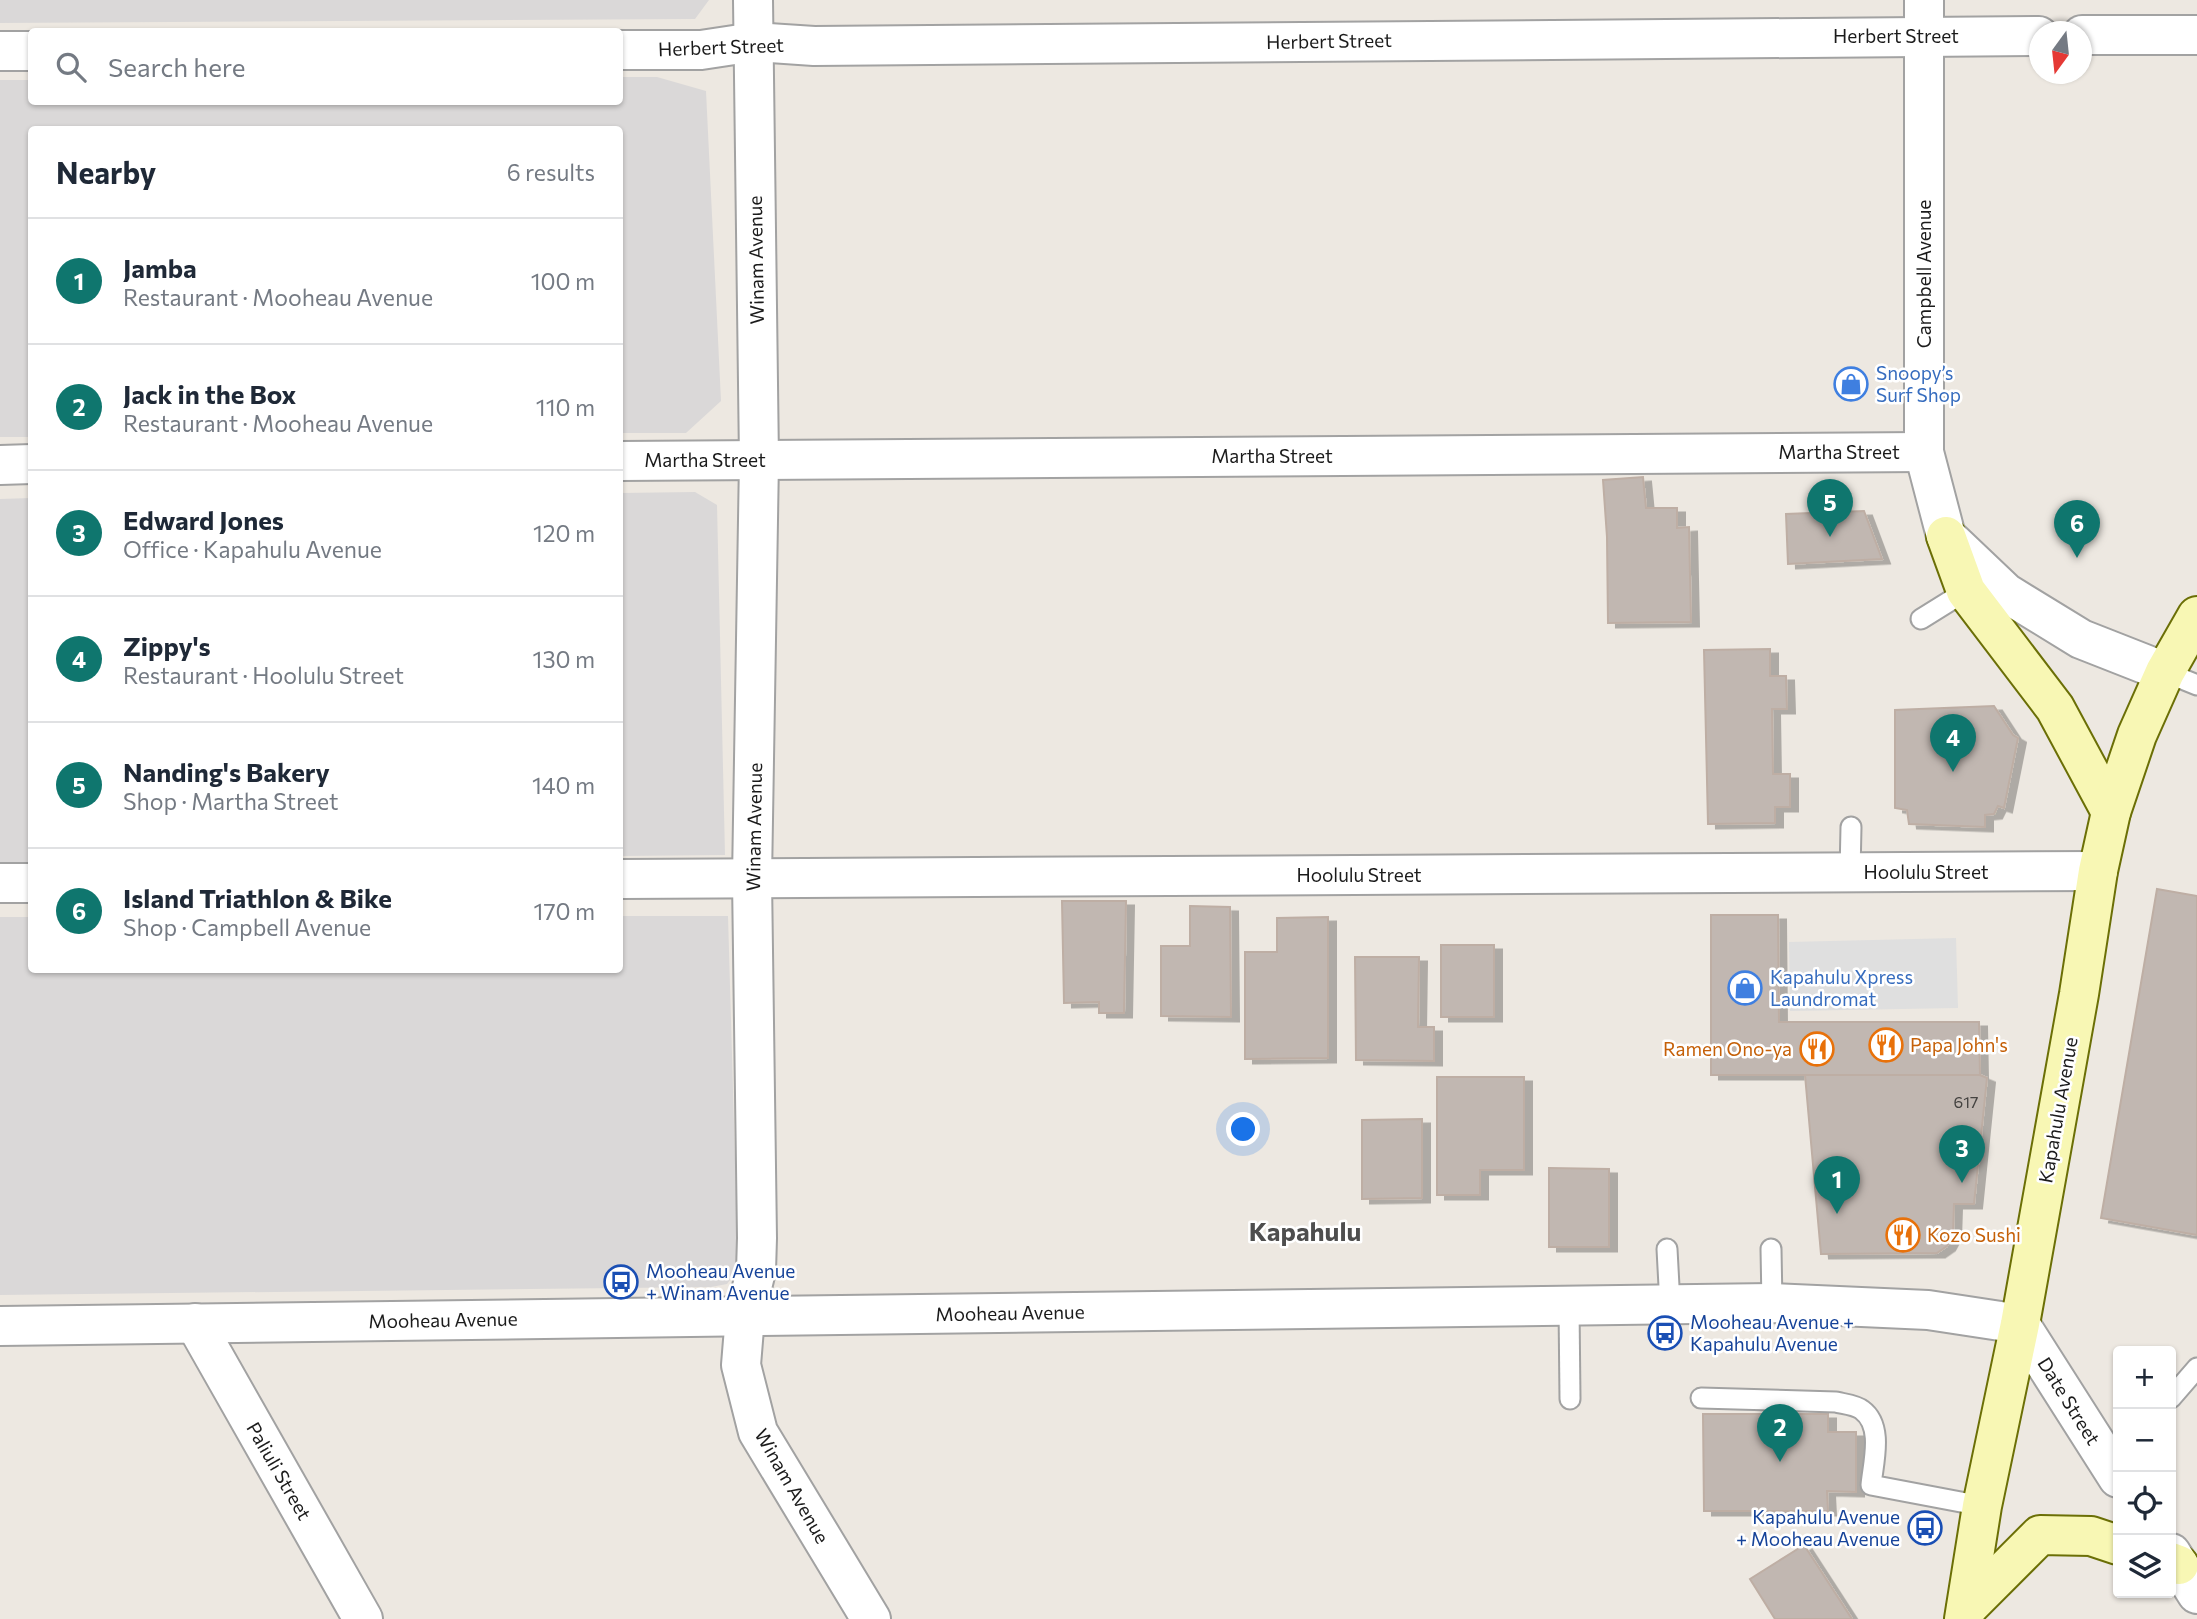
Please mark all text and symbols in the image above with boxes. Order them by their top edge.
north arrow [2029,21,2092,84]
street label: Herbert Street [1833,24,1959,47]
search box [28,28,623,105]
street label: Herbert Street [1266,28,1392,53]
street label: Herbert Street [658,33,784,60]
icon: search [52,48,90,86]
text: Search here [108,51,246,82]
text: Nearby [56,153,156,190]
text: 6 results [507,158,595,186]
street label: Winam Avenue [743,195,768,325]
street label: Campbell Avenue [1912,200,1935,348]
text: Jamba [123,252,197,283]
text: 1 [74,267,84,295]
text: 100 m [531,267,595,295]
text: Restaurant · Mooheau Avenue [123,283,433,311]
place label: Snoopy’s Surf Shop [1876,361,1961,406]
shop icon: Snoopy’s Surf Shop [1832,365,1870,403]
text: Jack in the Box [123,378,296,409]
text: 2 [72,393,86,421]
text: 110 m [536,393,595,421]
text: Restaurant · Mooheau Avenue [123,409,433,437]
street label: Martha Street [1778,440,1900,463]
street label: Martha Street [1211,444,1333,467]
street label: Martha Street [644,448,766,471]
pin: 5 [1807,479,1853,537]
pin: 6 [2054,500,2100,558]
text: Edward Jones [123,504,284,535]
text: 3 [72,519,86,547]
text: 120 m [533,519,595,547]
text: Office · Kapahulu Avenue [123,535,382,563]
text: Zippy's [123,630,211,661]
text: 4 [72,645,86,673]
text: 130 m [533,645,595,673]
text: Restaurant · Hoolulu Street [123,661,404,689]
pin: 4 [1930,714,1976,772]
text: Nanding's Bakery [123,756,330,787]
street label: Winam Avenue [741,762,766,892]
text: 5 [72,771,86,799]
text: 140 m [532,771,595,799]
text: Shop · Martha Street [123,787,338,815]
street label: Hoolulu Street [1863,860,1989,883]
street label: Hoolulu Street [1296,863,1422,886]
text: Island Triathlon & Bike [123,882,392,913]
text: 6 [72,897,86,925]
text: 170 m [534,897,595,925]
text: Shop · Campbell Avenue [123,913,371,941]
place label: Kapahulu Xpress Laundromat [1770,965,1913,1010]
shop icon: Kapahulu Xpress Laundromat [1726,969,1764,1007]
restaurant icon: Papa John's [1867,1026,1905,1064]
restaurant icon: Ramen Ono-ya [1798,1030,1836,1068]
place label: Papa John's [1910,1033,2008,1056]
street label: Kapahulu Avenue [2033,1035,2082,1185]
place label: Ramen Ono-ya [1663,1037,1792,1060]
house number: 617 [1954,1092,1979,1111]
your location [1226,1112,1260,1146]
pin: 3 [1939,1125,1985,1183]
pin: 1 [1814,1156,1860,1214]
district label: Kapahulu [1249,1215,1361,1246]
restaurant icon: Kozo Sushi [1884,1216,1922,1254]
place label: Kozo Sushi [1927,1223,2021,1246]
place label: Mooheau Avenue + Winam Avenue [646,1259,795,1304]
bus stop icon: Mooheau Avenue + Winam Avenue [602,1263,640,1301]
street label: Mooheau Avenue [935,1300,1085,1325]
street label: Mooheau Avenue [368,1307,518,1332]
place label: Mooheau Avenue + Kapahulu Avenue [1690,1310,1854,1355]
bus stop icon: Mooheau Avenue + Kapahulu Avenue [1646,1314,1684,1352]
map controls [2113,1346,2176,1598]
button: + [2113,1346,2176,1409]
street label: Date Street [2033,1353,2106,1449]
pin: 2 [1757,1404,1803,1462]
button: − [2113,1409,2176,1472]
street label: Paliuli Street [242,1418,317,1524]
street label: Winam Avenue [750,1424,835,1547]
button: locate [2113,1472,2176,1535]
place label: Kapahulu Avenue + Mooheau Avenue [1736,1505,1900,1550]
bus stop icon: Kapahulu Avenue + Mooheau Avenue [1906,1509,1944,1547]
button: layers [2113,1535,2176,1598]

